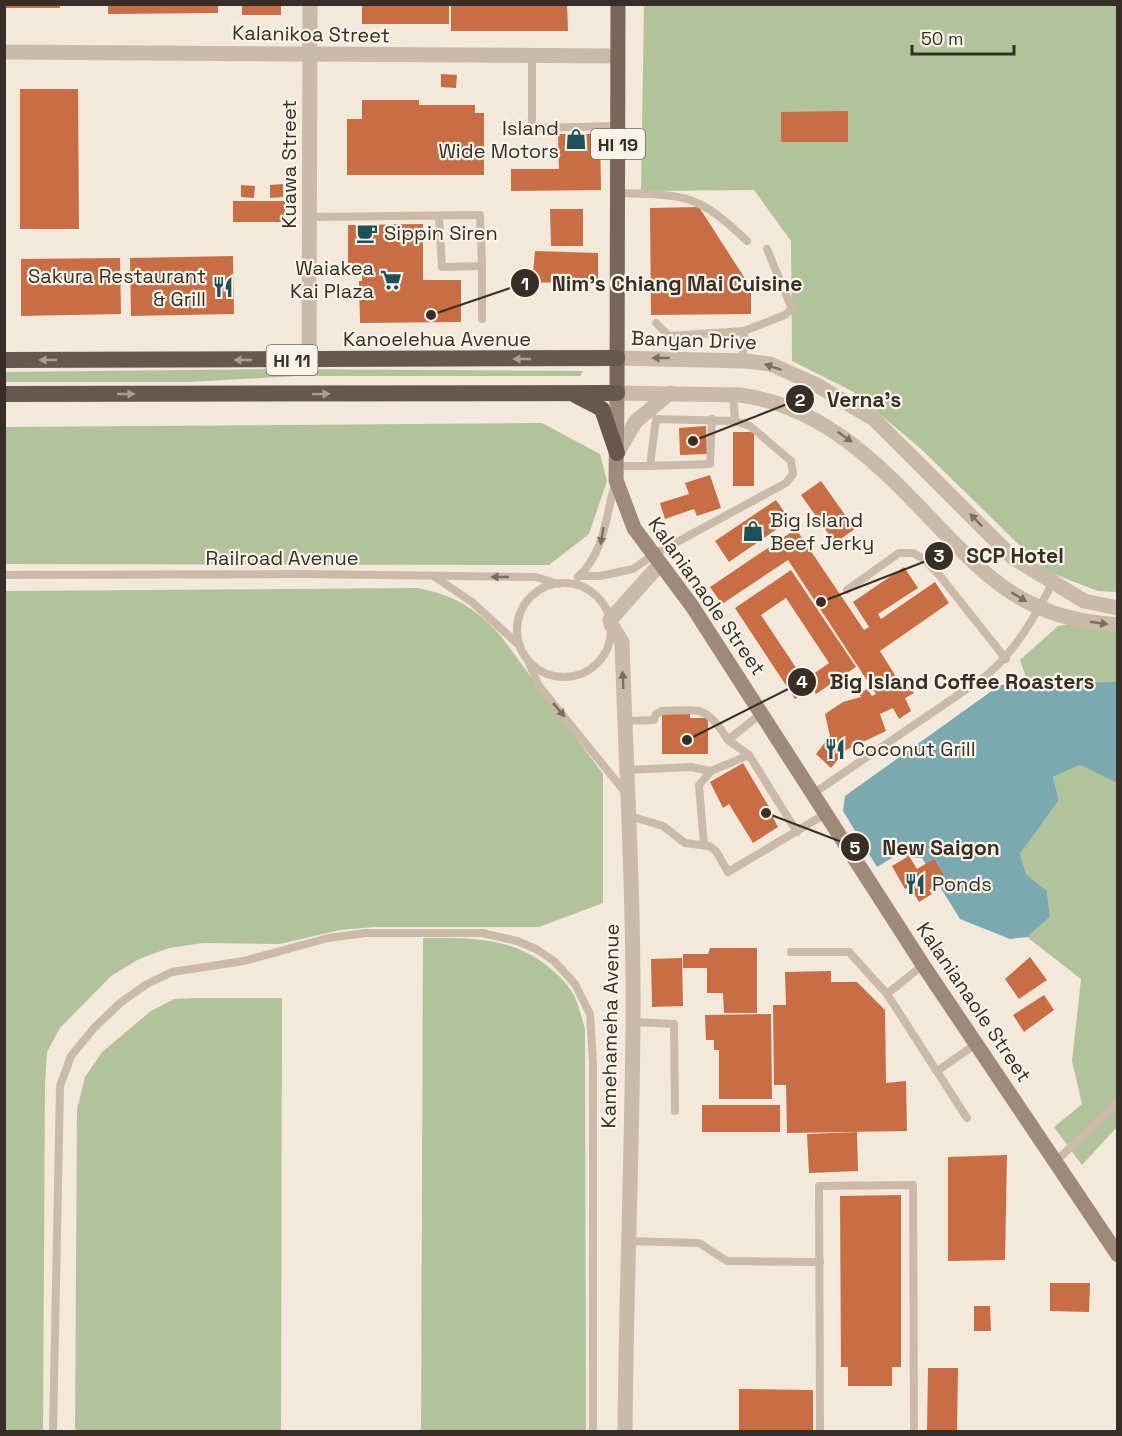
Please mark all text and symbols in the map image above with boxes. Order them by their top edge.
scale bar [912,18,1014,56]
street label: Kalanikoa Street [232,20,390,48]
text: 50 m [921,27,963,50]
street label: Kuawa Street [276,99,302,229]
place label: Island Wide Motors [438,115,559,164]
shop icon: Island Wide Motors [564,127,588,151]
road number: HI 19 [591,129,645,159]
place label: Sippin Siren [384,220,498,246]
cafe icon: Sippin Siren [355,221,379,245]
place label: Waiakea Kai Plaza [290,255,374,304]
place label: Sakura Restaurant & Grill [28,263,206,312]
callout: Nim's Chiang Mai Cuisine [510,264,814,303]
supermarket icon: Waiakea Kai Plaza [379,268,403,292]
text: Nim's Chiang Mai Cuisine [552,270,802,297]
text: 1 [521,272,529,295]
restaurant icon: Sakura Restaurant & Grill [211,275,235,299]
street label: Banyan Drive [631,325,757,355]
street label: Kanoelehua Avenue [343,326,531,352]
road number: HI 11 [266,345,318,375]
one-way arrow [651,353,670,363]
one-way arrow [38,355,57,365]
one-way arrow [233,355,252,365]
one-way arrow [512,355,531,364]
one-way arrow [763,361,781,371]
callout: Verna's [785,380,913,419]
text: Verna's [827,386,901,413]
text: 2 [795,388,806,411]
one-way arrow [116,389,135,399]
one-way arrow [311,389,330,399]
one-way arrow [837,431,852,443]
place label: Big Island Beef Jerky [770,507,874,556]
street label: Kalanianaole Street [643,512,771,680]
one-way arrow [969,512,983,527]
shop icon: Big Island Beef Jerky [741,519,765,543]
one-way arrow [597,527,606,546]
callout: SCP Hotel [924,537,1075,576]
text: SCP Hotel [966,542,1064,569]
text: 3 [934,544,945,567]
street label: Railroad Avenue [205,545,359,571]
one-way arrow [491,572,510,582]
one-way arrow [1011,592,1028,602]
one-way arrow [1089,619,1108,628]
callout: Big Island Coffee Roasters [787,662,1106,701]
text: Big Island Coffee Roasters [830,668,1094,695]
text: 4 [796,670,808,693]
one-way arrow [618,671,628,690]
one-way arrow [552,702,565,717]
place label: Coconut Grill [852,736,976,762]
restaurant icon: Coconut Grill [823,737,847,761]
callout: New Saigon [840,828,1012,867]
text: New Saigon [882,834,1000,861]
text: 5 [850,836,861,859]
place label: Ponds [932,871,992,897]
restaurant icon: Ponds [903,872,927,896]
street label: Kalanianaole Street [911,917,1037,1087]
street label: Kamehameha Avenue [595,923,625,1129]

